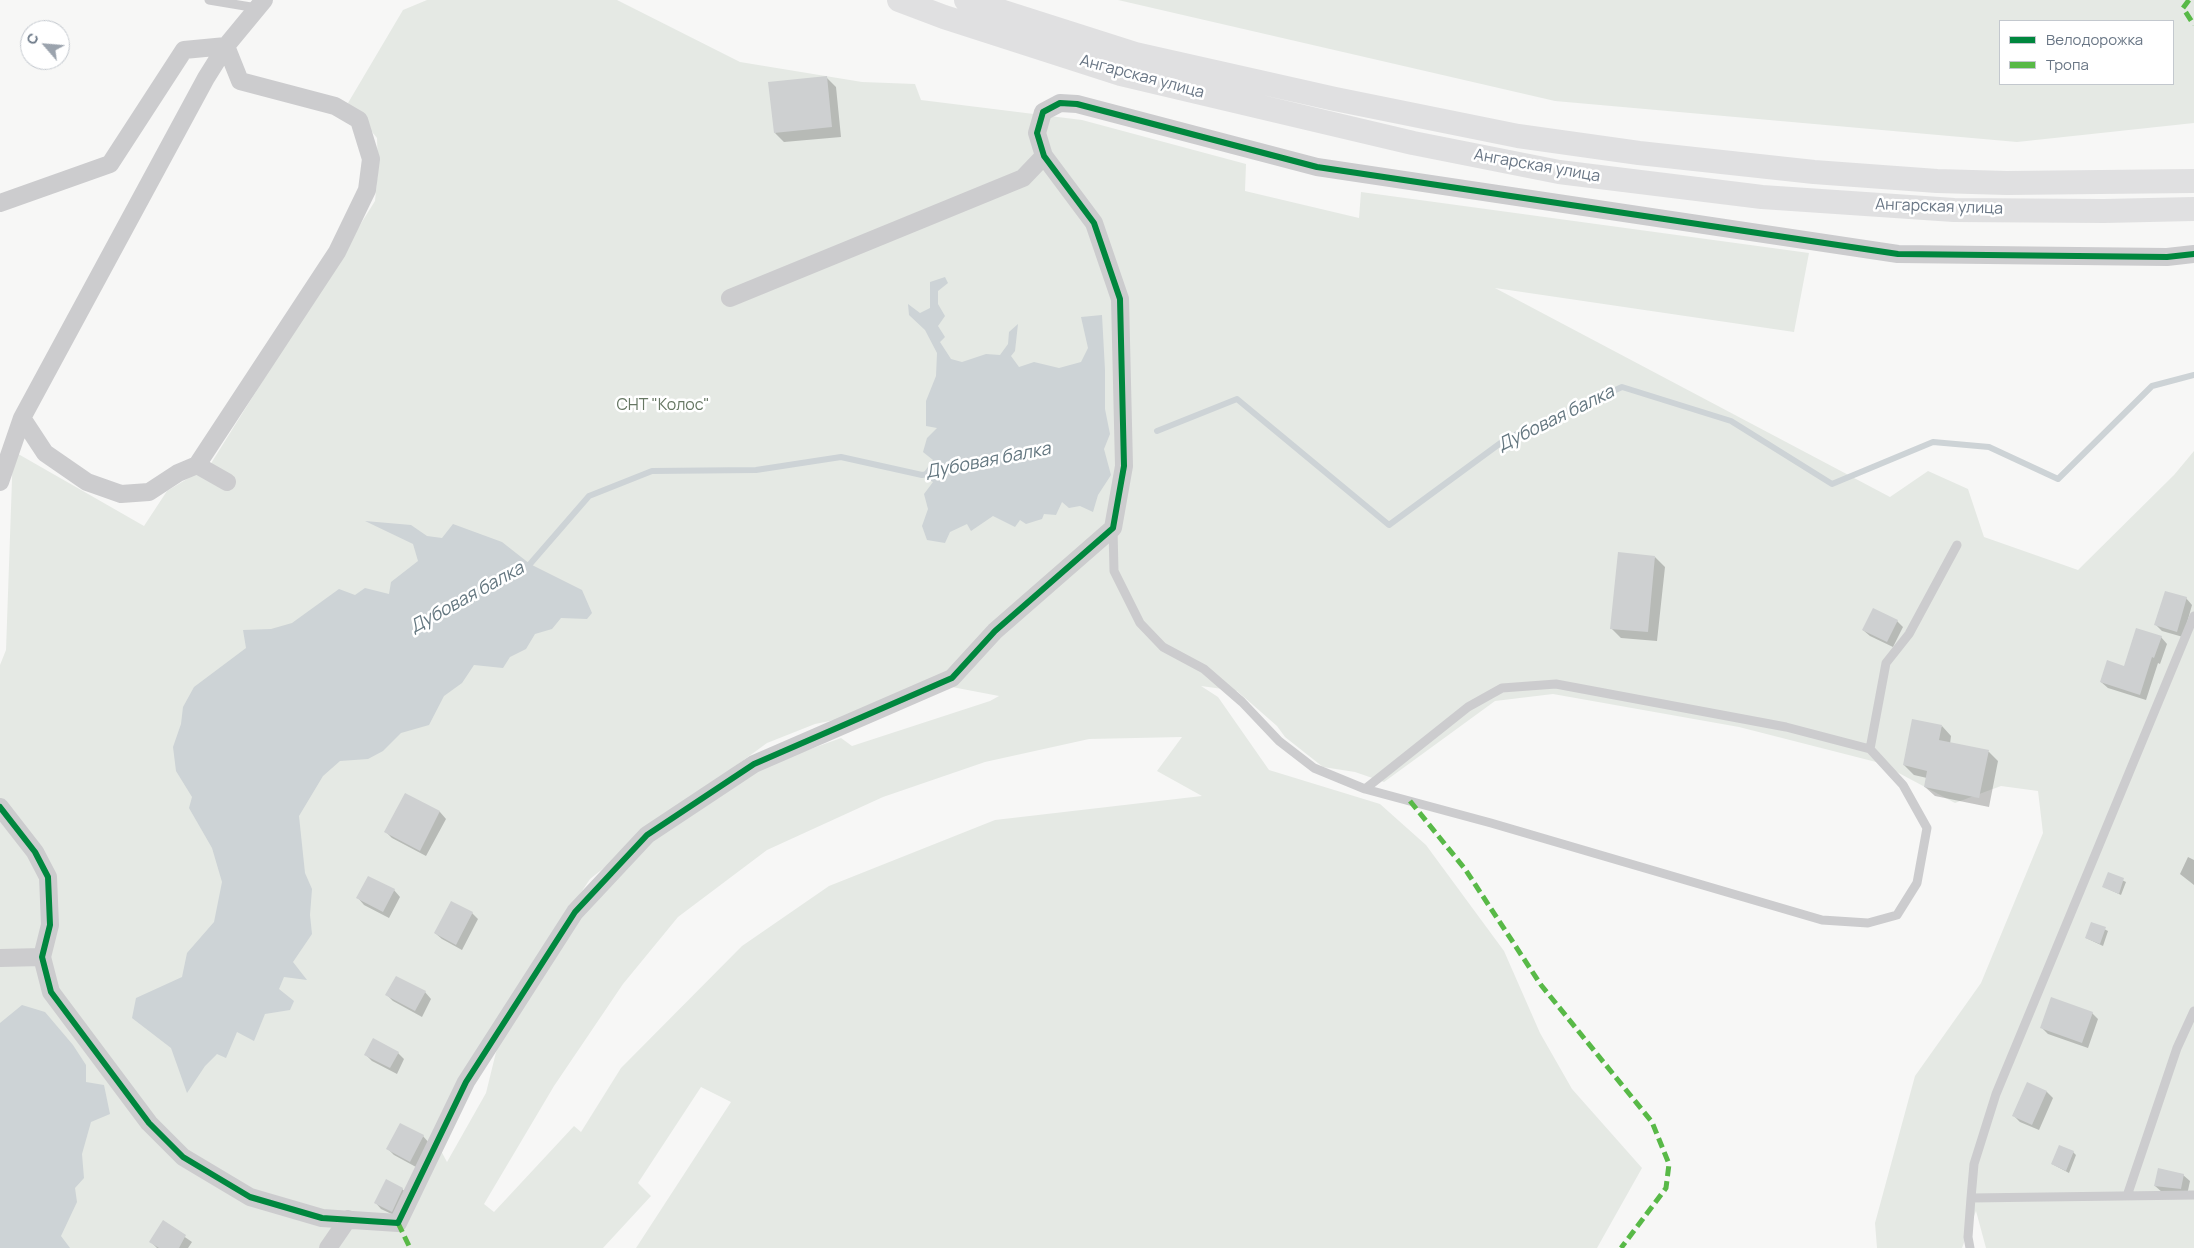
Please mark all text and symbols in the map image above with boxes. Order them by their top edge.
north arrow [20,20,70,70]
legend [1999,20,2174,85]
text: С [21,29,43,47]
text: Велодорожка [2046,29,2143,50]
street label: Ангарская улица [1078,51,1206,103]
text: Тропа [2046,54,2089,75]
street label: Ангарская улица [1472,145,1602,187]
street label: Ангарская улица [1875,195,2003,219]
water label: Дубовая балка [1494,381,1618,457]
park label: СНТ "Колос" [616,396,710,416]
water label: Дубовая балка [924,438,1052,484]
water label: Дубовая балка [406,558,528,638]

